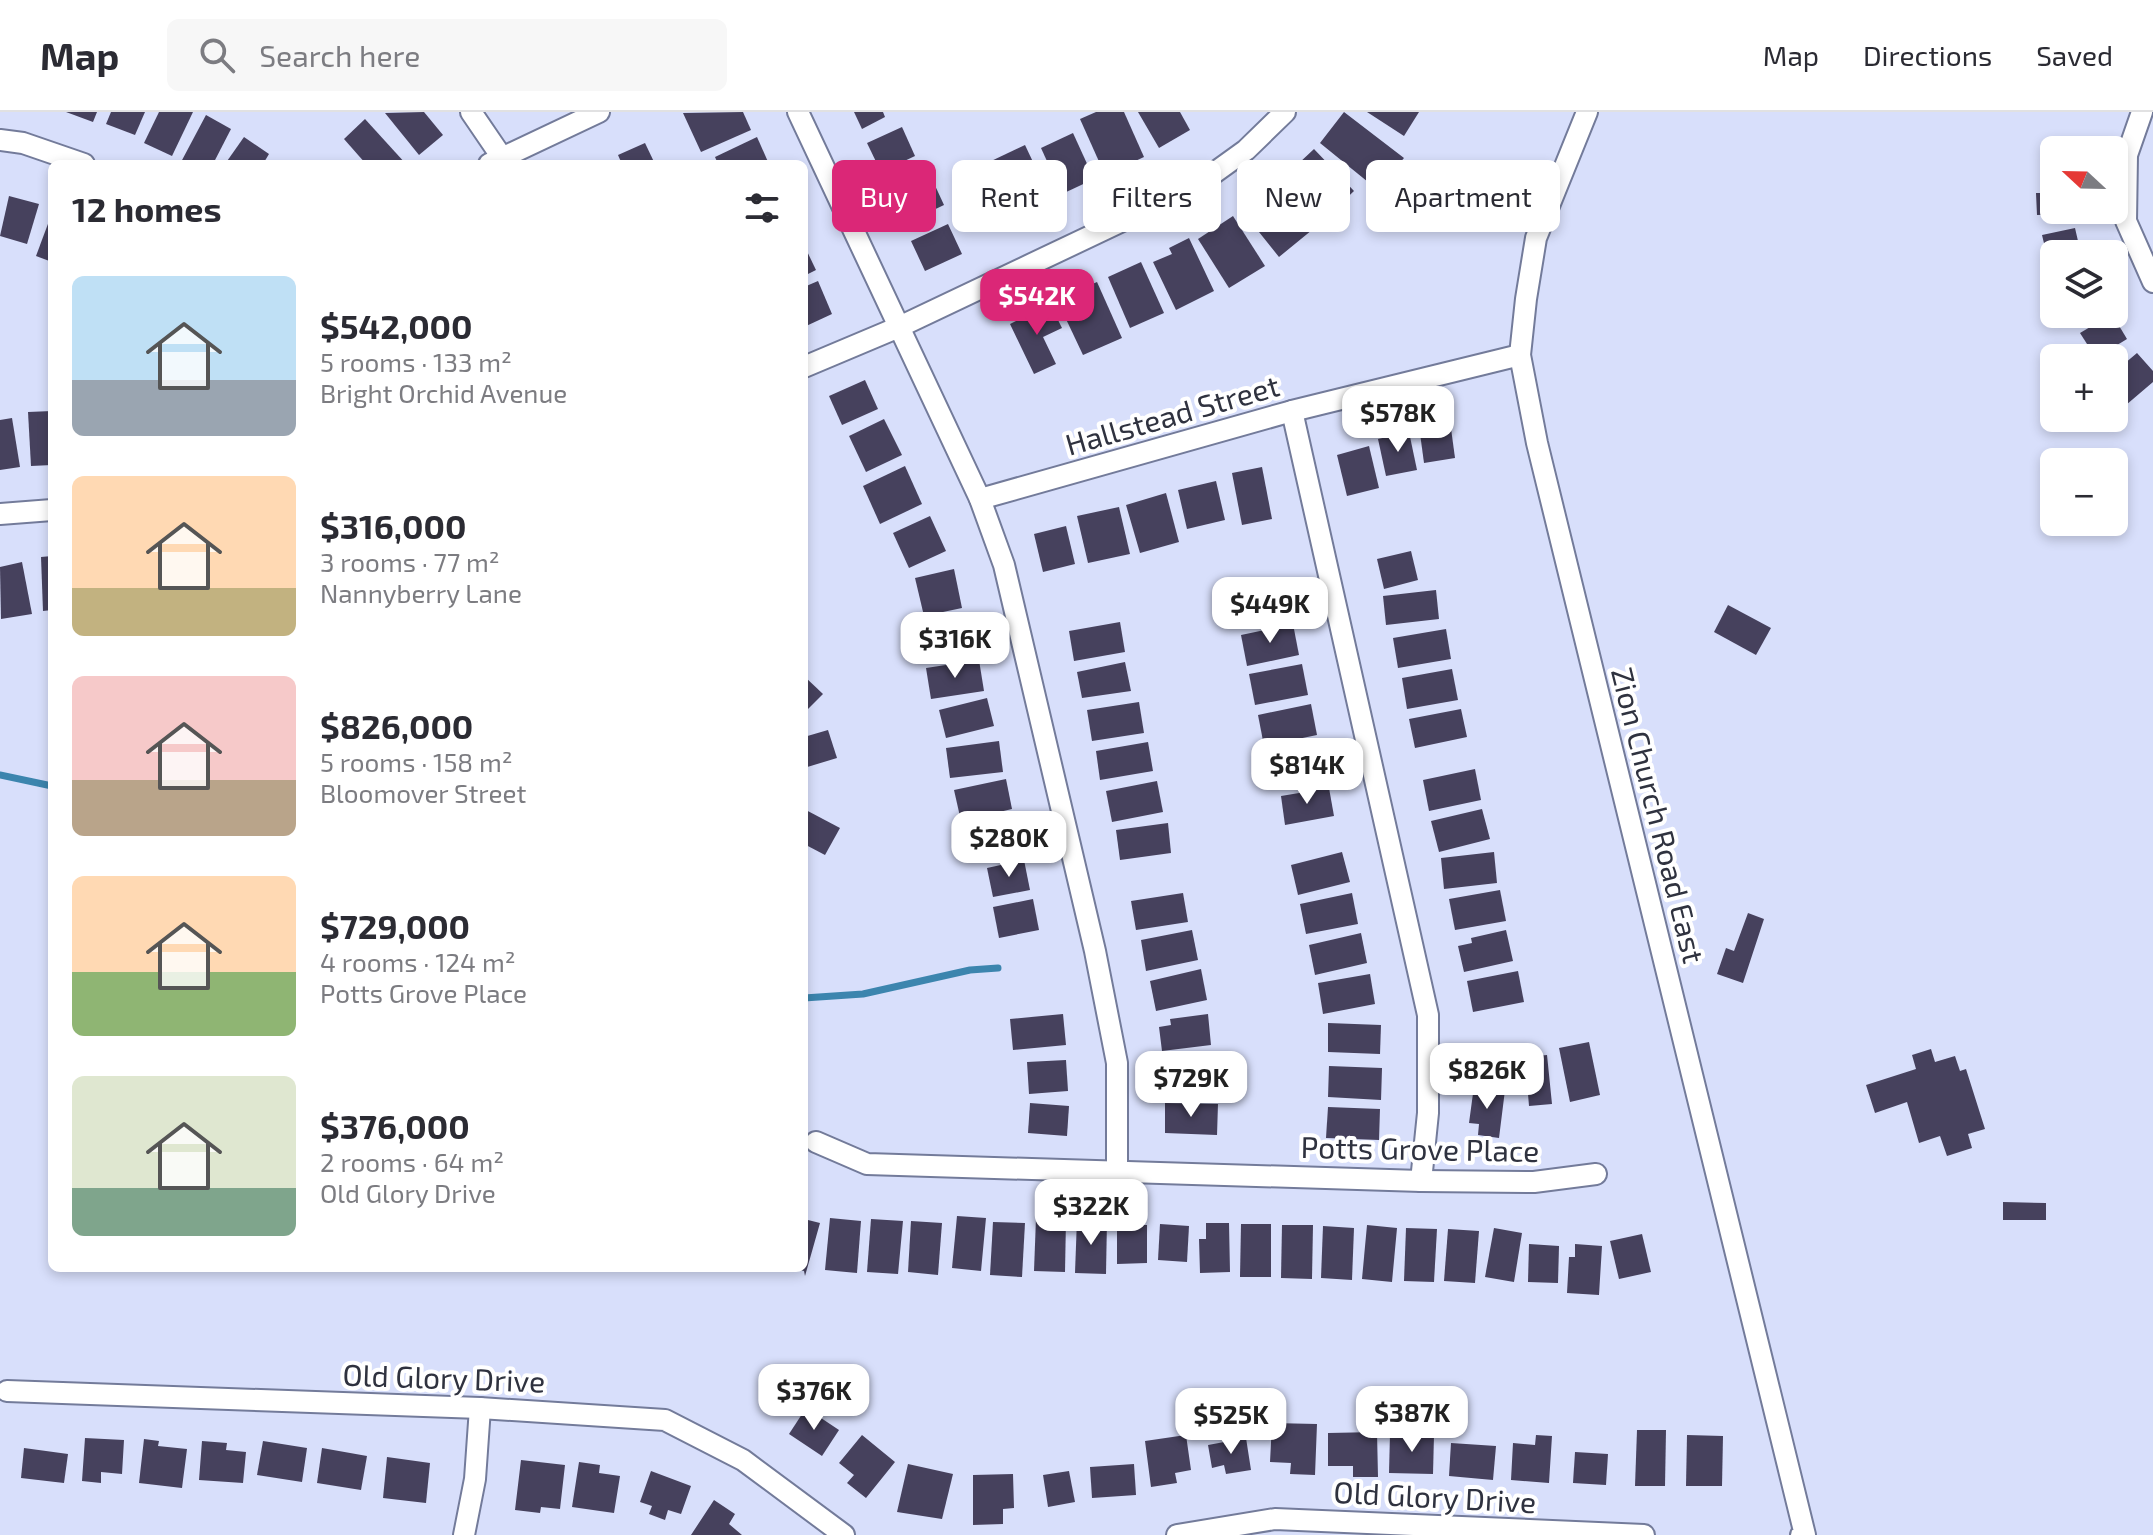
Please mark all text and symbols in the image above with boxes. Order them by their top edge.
search box [167,19,727,91]
text: Map [40,32,119,78]
icon: search [195,33,239,77]
text: Search here [259,37,420,73]
text: Map [1763,38,1819,72]
text: Directions [1863,38,1992,72]
text: Saved [2036,38,2113,72]
north arrow [2040,136,2128,224]
map controls [2040,136,2128,536]
chip: Buy [832,160,936,232]
chip: Rent [952,160,1067,232]
chip: Filters [1083,160,1221,232]
chip: New [1237,160,1350,232]
chip: Apartment [1366,160,1560,232]
icon: filters [740,186,784,230]
text: 12 homes [72,188,221,229]
button: layers [2040,240,2128,328]
pin: $542K [981,269,1093,337]
text: $542K [998,279,1076,310]
text: $542,000 [320,305,473,346]
icon: home [136,308,232,404]
button: + [2040,344,2128,432]
text: 5 rooms · 133 m² [320,346,512,377]
street label: Hallstead Street [1061,366,1283,462]
text: Bright Orchid Avenue [320,377,567,408]
pin: $578K [1342,386,1454,454]
text: $578K [1360,396,1436,427]
button: − [2040,448,2128,536]
text: $316,000 [320,505,466,546]
icon: home [136,508,232,604]
text: 3 rooms · 77 m² [320,546,500,577]
text: Nannyberry Lane [320,577,522,608]
pin: $449K [1214,577,1326,645]
text: $449K [1230,587,1310,618]
pin: $316K [899,612,1011,680]
text: $316K [919,622,991,653]
street label: Zion Church Road East [1605,663,1713,967]
text: $826,000 [320,705,473,746]
icon: home [136,708,232,804]
pin: $814K [1251,738,1363,806]
text: 5 rooms · 158 m² [320,746,512,777]
text: $814K [1269,748,1345,779]
text: Bloomover Street [320,777,526,808]
pin: $280K [953,811,1065,879]
text: $280K [969,821,1049,852]
text: $729,000 [320,905,470,946]
icon: home [136,908,232,1004]
text: 4 rooms · 124 m² [320,946,515,977]
text: Potts Grove Place [320,977,527,1008]
pin: $826K [1431,1043,1543,1111]
pin: $729K [1135,1051,1247,1119]
text: $826K [1448,1053,1526,1084]
text: $729K [1153,1061,1229,1092]
text: $376,000 [320,1105,470,1146]
icon: home [136,1108,232,1204]
street label: Potts Grove Place [1300,1128,1540,1168]
text: 2 rooms · 64 m² [320,1146,504,1177]
text: Old Glory Drive [320,1177,496,1208]
pin: $322K [1035,1179,1147,1247]
text: $322K [1053,1189,1129,1220]
street label: Old Glory Drive [342,1355,546,1399]
pin: $376K [758,1364,870,1432]
text: $376K [776,1374,852,1405]
pin: $387K [1356,1386,1468,1454]
pin: $525K [1175,1388,1287,1456]
text: $387K [1374,1396,1450,1427]
text: $525K [1193,1398,1269,1429]
street label: Old Glory Drive [1333,1473,1537,1519]

